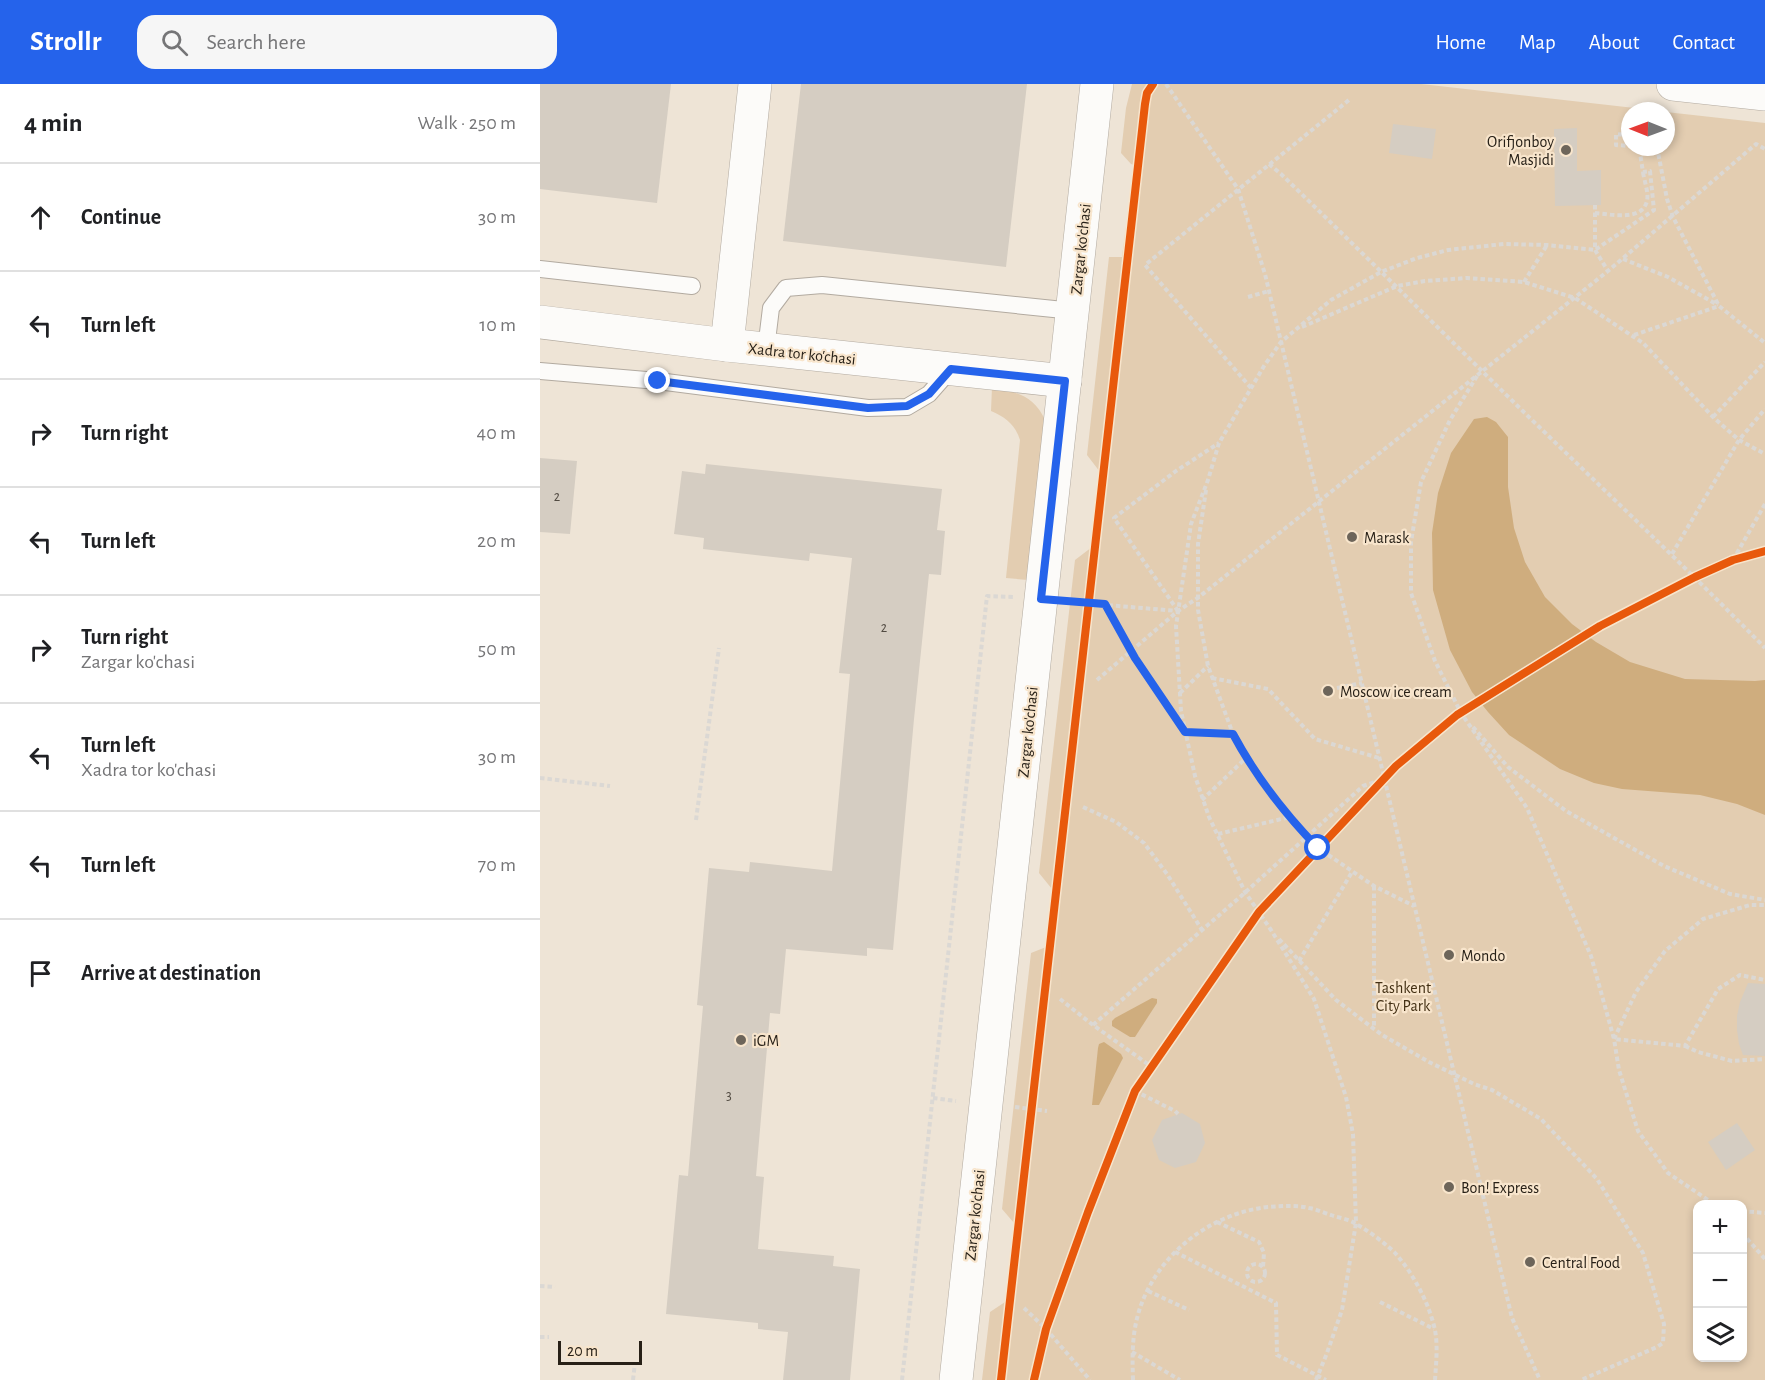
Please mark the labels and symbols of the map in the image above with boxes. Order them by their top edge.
north arrow [1621,102,1675,156]
place label: Orifjonboy Masjidi [1487,134,1554,169]
marker: Orifjonboy Masjidi [1559,143,1573,157]
street label: Zargar ko'chasi [1068,203,1094,295]
street label: Xadra tor ko'chasi [747,340,857,368]
route end [644,367,670,393]
house number: 2 [554,490,560,504]
marker: Marask [1345,530,1359,544]
place label: Marask [1364,530,1410,546]
house number: 2 [881,621,887,635]
marker: Moscow ice cream [1321,684,1335,698]
place label: Moscow ice cream [1340,684,1452,700]
street label: Zargar ko'chasi [1015,686,1041,778]
route start [1304,834,1330,860]
marker: Mondo [1442,948,1456,962]
place label: Mondo [1461,948,1506,964]
park label: Tashkent City Park [1375,980,1431,1015]
marker: iGM [734,1033,748,1047]
place label: iGM [753,1033,779,1049]
house number: 3 [726,1089,732,1103]
street label: Zargar ko'chasi [962,1169,988,1261]
marker: Bon! Express [1442,1180,1456,1194]
place label: Bon! Express [1461,1180,1539,1196]
marker: Central Food [1523,1255,1537,1269]
place label: Central Food [1542,1255,1620,1271]
scale bar [558,1338,642,1366]

